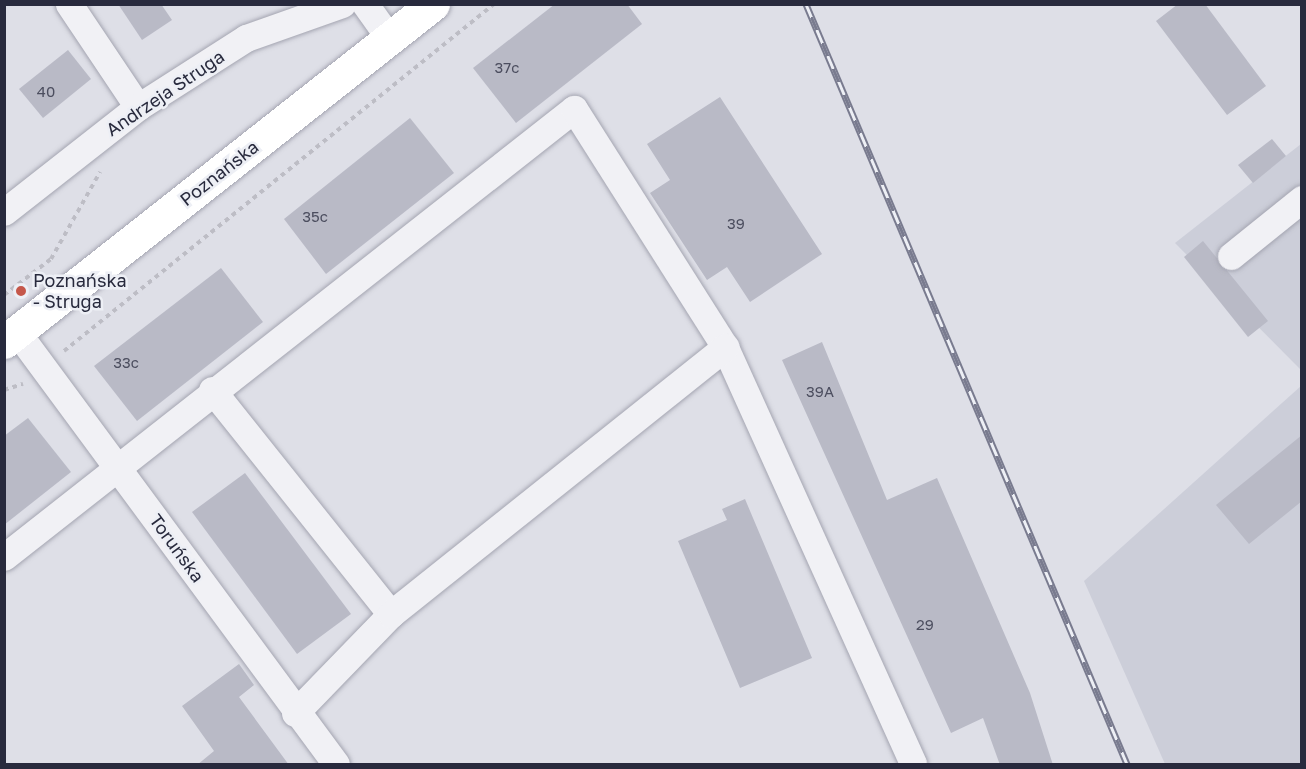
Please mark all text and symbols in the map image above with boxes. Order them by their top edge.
street label: Andrzeja Struga [102,45,228,141]
house number: 37c [495,59,519,77]
house number: 40 [37,83,55,101]
street label: Poznańska [175,136,263,210]
house number: 35c [302,208,328,226]
house number: 39 [727,215,745,233]
place label: Poznańska - Struga [33,270,127,312]
marker: Poznańska - Struga [14,284,28,298]
house number: 33c [113,354,139,372]
house number: 39A [806,383,834,401]
street label: Toruńska [145,510,209,586]
house number: 29 [916,616,934,634]

